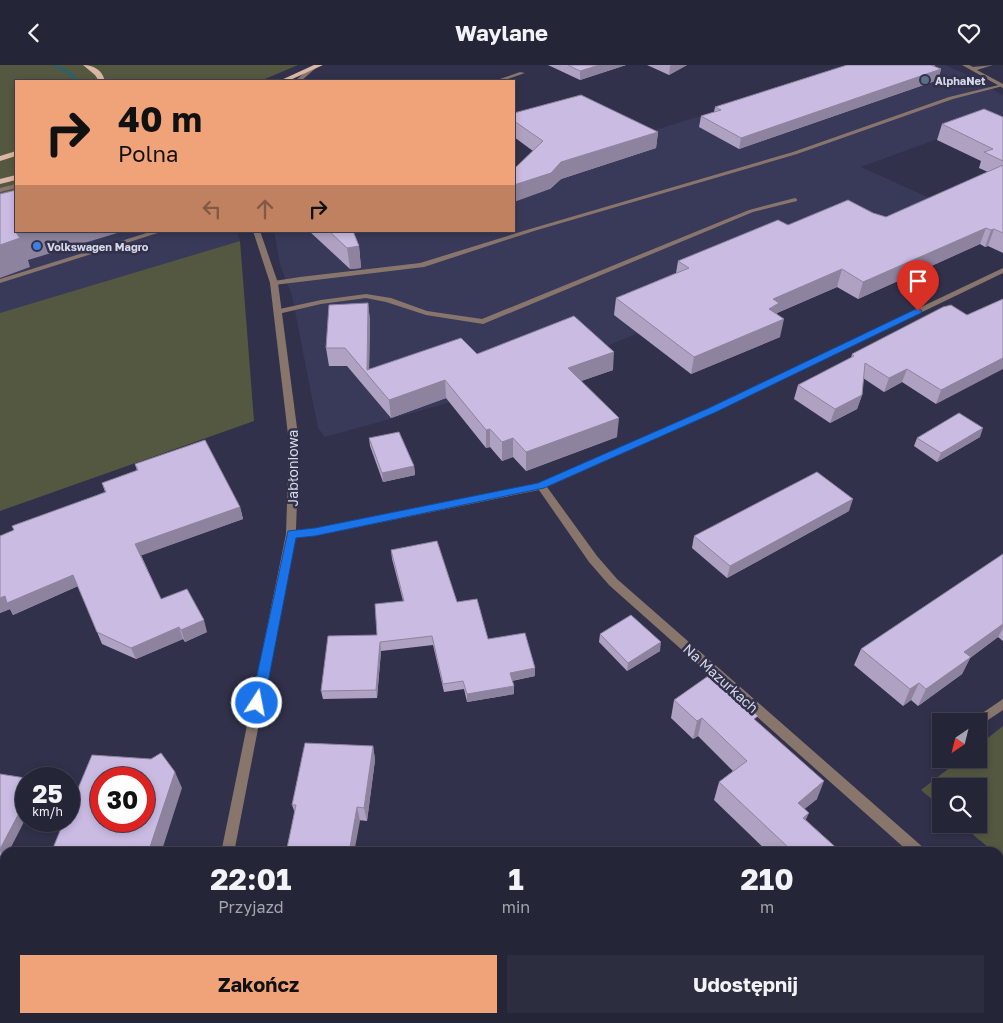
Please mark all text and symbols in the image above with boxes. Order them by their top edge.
icon: back [20,19,48,47]
text: Waylane [455,19,548,46]
icon: heart [955,19,983,47]
marker: AlphaNet [919,74,931,86]
place label: AlphaNet [935,74,986,87]
text: 40 m [118,98,202,140]
icon: right [35,100,100,165]
text: Polna [118,140,178,167]
icon: left [198,195,226,223]
icon: ahead [251,195,279,223]
icon: right [304,195,332,223]
marker: Volkswagen Magro [31,240,43,252]
place label: Volkswagen Magro [47,240,149,253]
pin [897,260,939,311]
icon: arrive [904,267,932,295]
street label: Jabłoniowa [284,429,301,507]
street label: Na Mazurkach [680,640,762,716]
position arrow [230,676,282,728]
north arrow [932,713,988,767]
map controls [932,713,987,833]
speed limit sign: 30 [90,767,155,832]
text: 25 [32,778,63,809]
button: search [932,778,987,833]
text: km/h [32,804,63,819]
text: 22:01 [210,861,291,897]
text: 1 [508,861,524,897]
text: 210 [740,861,794,897]
text: Przyjazd [218,897,284,917]
text: min [502,897,530,917]
text: m [760,897,774,917]
button: Zakończ [20,955,497,1013]
button: Udostępnij [507,955,984,1013]

